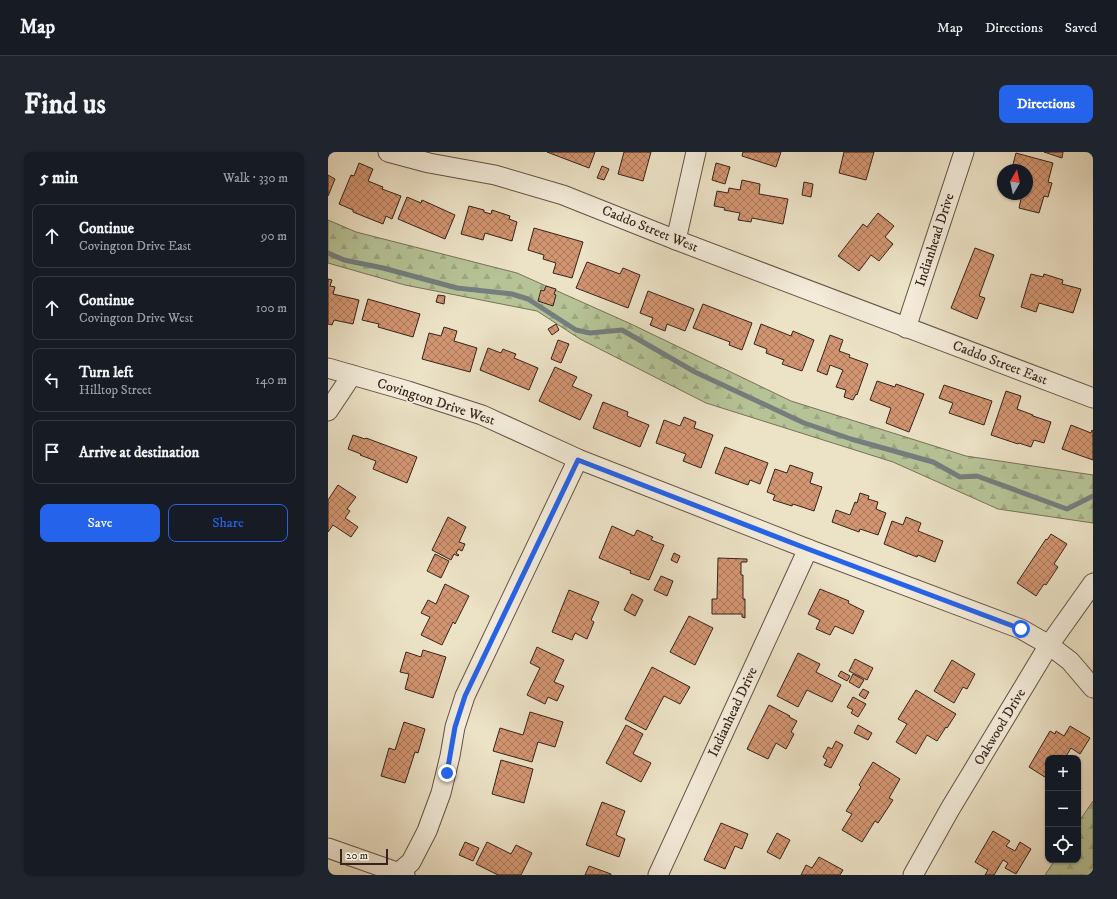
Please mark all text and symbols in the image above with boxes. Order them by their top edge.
text: Map [20,16,55,39]
text: Map [937,19,963,37]
text: Directions [985,19,1043,37]
text: Saved [1065,19,1097,37]
button: Directions [999,85,1093,123]
text: Find us [24,87,106,122]
north arrow [997,164,1033,200]
text: 5 min [40,167,78,189]
text: Walk · 330 m [223,170,288,186]
street label: Indianhead Drive [911,191,959,289]
street label: Caddo Street West [599,202,701,257]
text: Continue [79,219,134,238]
icon: ahead [41,225,63,247]
text: 90 m [261,228,287,244]
text: Covington Drive East [79,238,191,254]
text: Continue [79,291,134,310]
icon: ahead [41,297,63,319]
text: 100 m [256,300,287,316]
text: Covington Drive West [79,310,193,326]
street label: Caddo Street East [950,337,1050,390]
text: Turn left [79,363,133,382]
icon: left [41,369,63,391]
text: 140 m [255,372,287,388]
street label: Covington Drive West [375,374,498,430]
text: Hilltop Street [79,382,152,398]
icon: arrive [41,441,63,463]
text: Arrive at destination [79,443,199,462]
button: Save [40,504,160,542]
button: Share [168,504,288,542]
route start [1012,620,1030,638]
street label: Indianhead Drive [704,664,762,760]
street label: Oakwood Drive [970,685,1030,769]
map controls [1045,755,1081,863]
button: + [1045,755,1081,791]
route end [438,764,456,782]
button: − [1045,791,1081,827]
button: locate [1045,827,1081,863]
scale bar [340,847,388,866]
text: 20 m [346,849,368,863]

